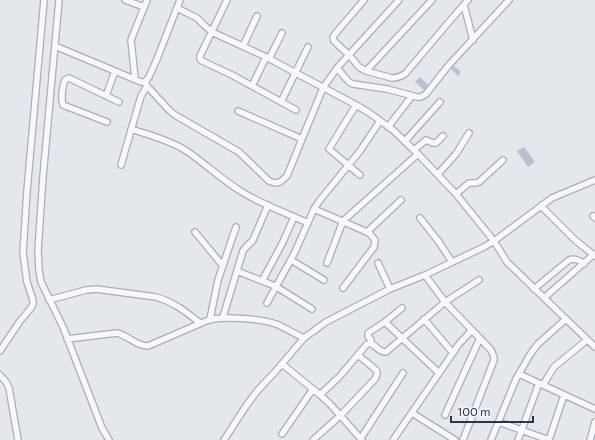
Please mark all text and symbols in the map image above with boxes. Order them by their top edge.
scale bar [451,398,533,424]
text: 100 m [457,404,491,418]

